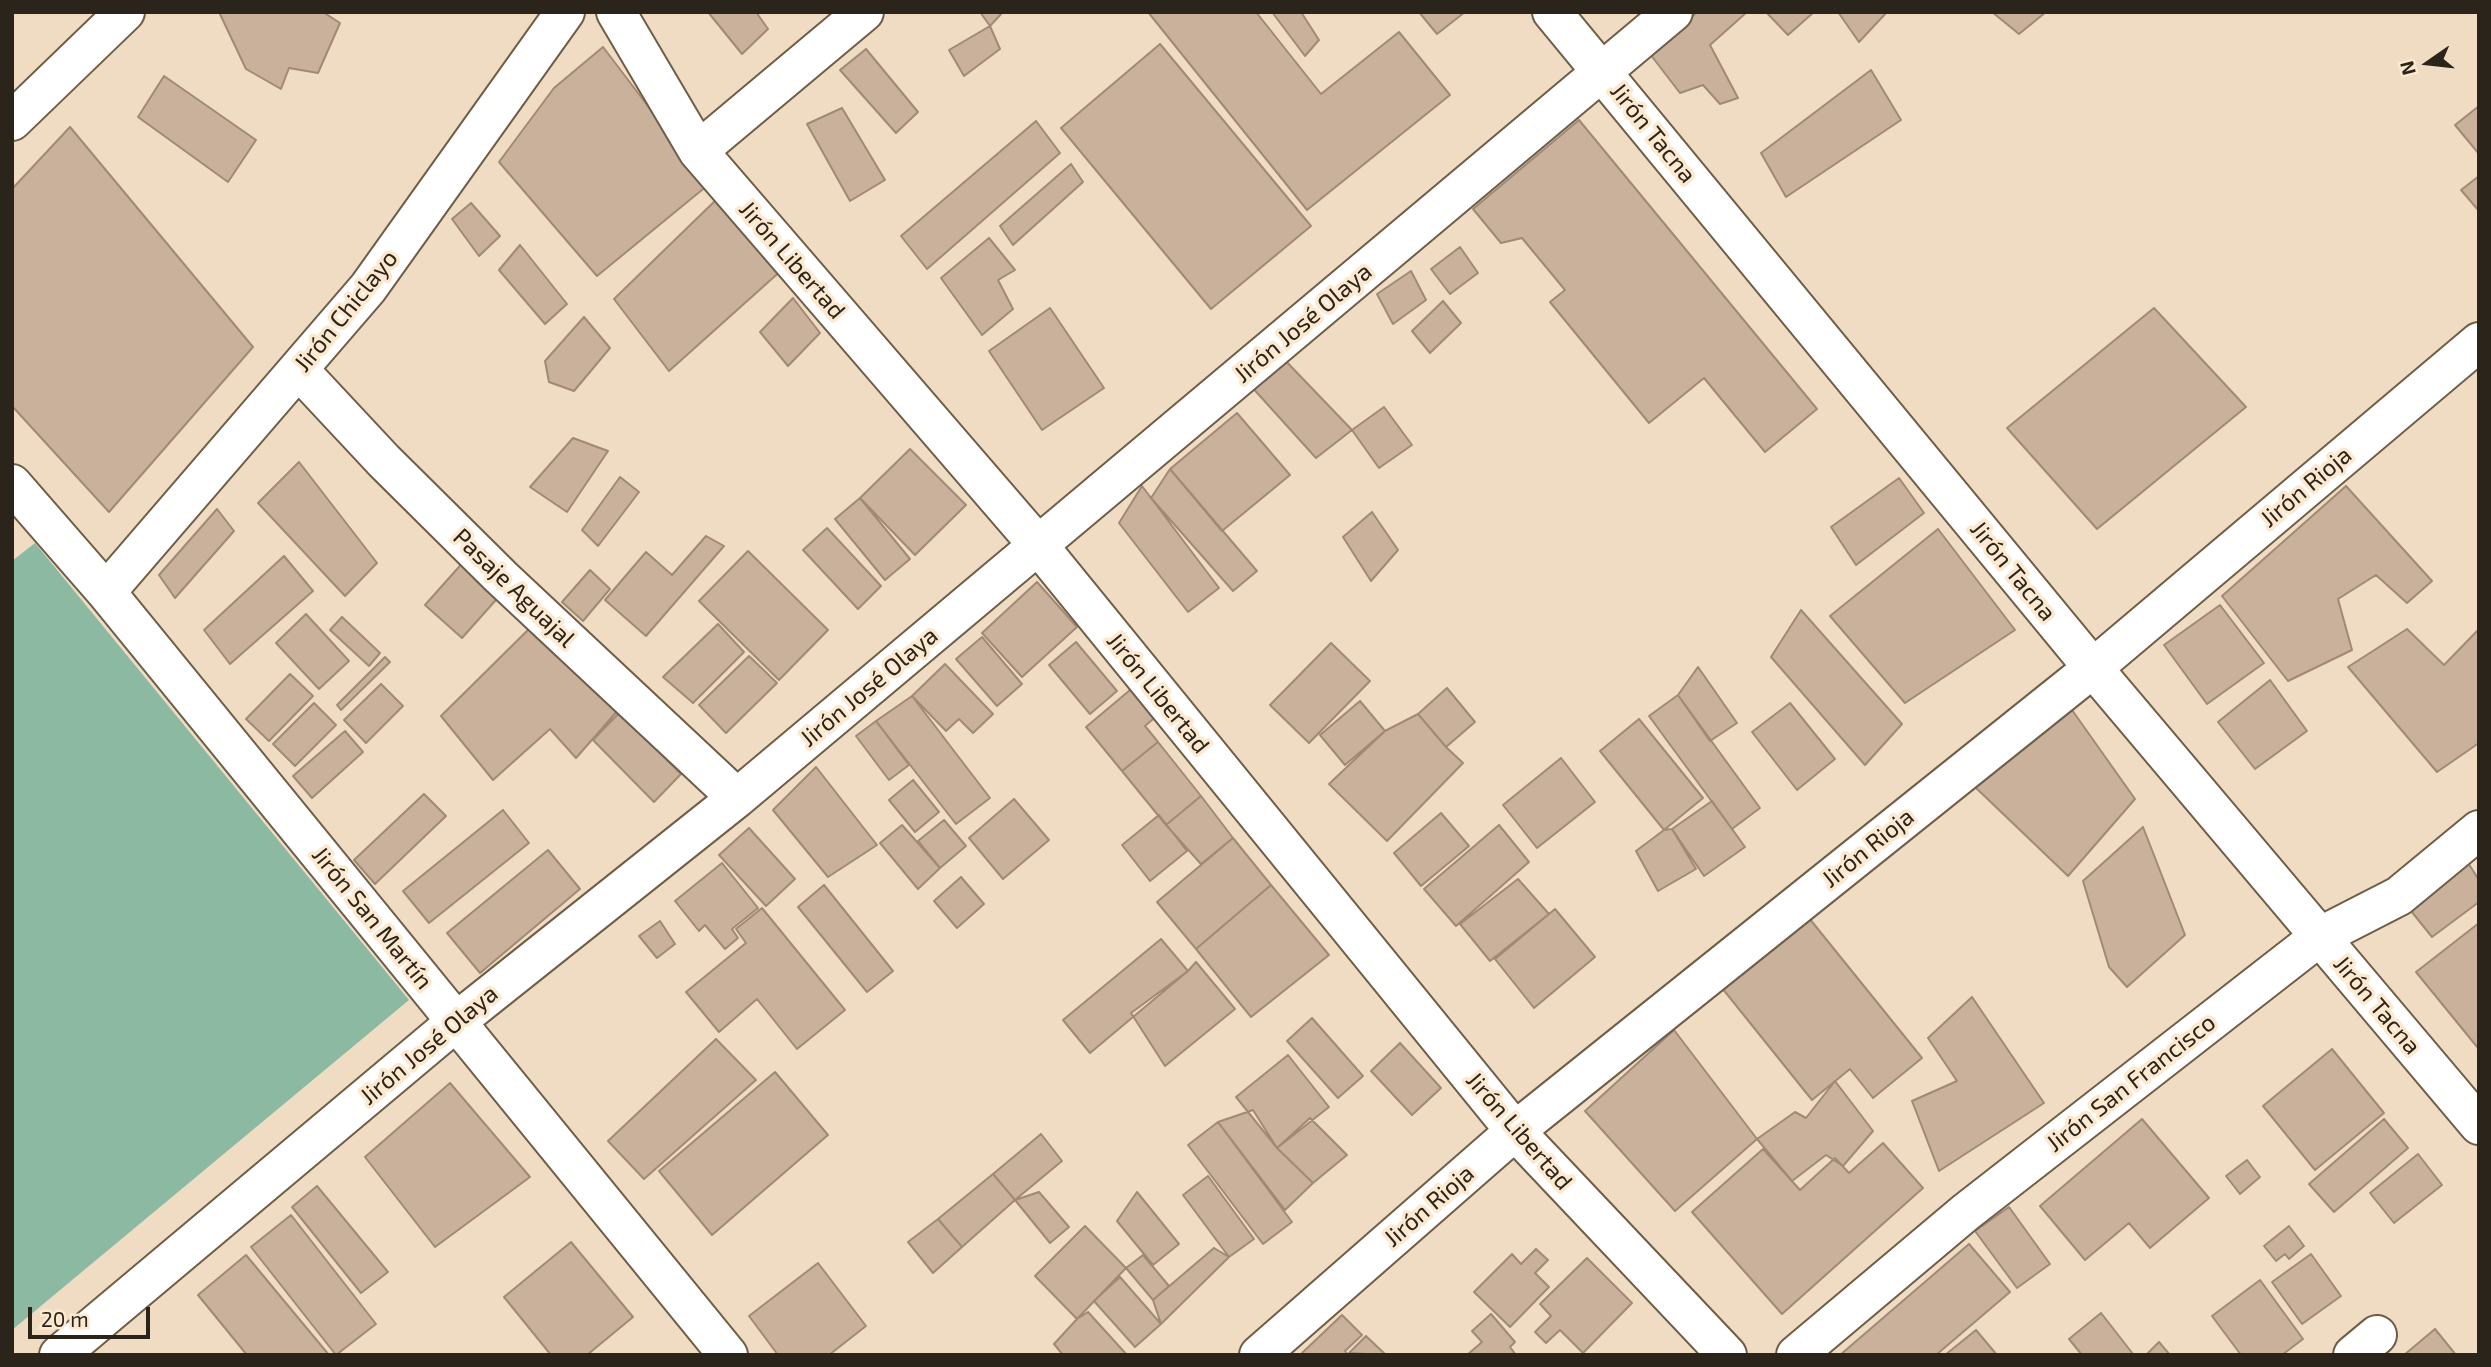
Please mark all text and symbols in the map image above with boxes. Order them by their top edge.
north arrow [2393,28,2463,98]
text: N [2394,59,2420,78]
street label: Jirón Tacna [1604,77,1702,189]
street label: Jirón Libertad [733,195,851,325]
street label: Jirón Chiclayo [288,244,404,378]
street label: Jirón José Olaya [1228,257,1378,389]
street label: Jirón Rioja [2255,441,2357,533]
street label: Jirón Tacna [1964,515,2062,627]
street label: Pasaje Aguajal [447,523,581,653]
street label: Jirón José Olaya [794,621,944,753]
street label: Jirón Libertad [1101,627,1215,759]
street label: Jirón Rioja [1816,802,1920,894]
street label: Jirón San Martín [306,841,438,995]
street label: Jirón Tacna [2327,950,2427,1060]
street label: Jirón José Olaya [354,979,504,1111]
street label: Jirón San Francisco [2041,1008,2221,1158]
street label: Jirón Libertad [1460,1066,1578,1196]
street label: Jirón Rioja [1378,1159,1480,1253]
scale bar [32,1294,154,1338]
text: 20 m [41,1306,89,1331]

